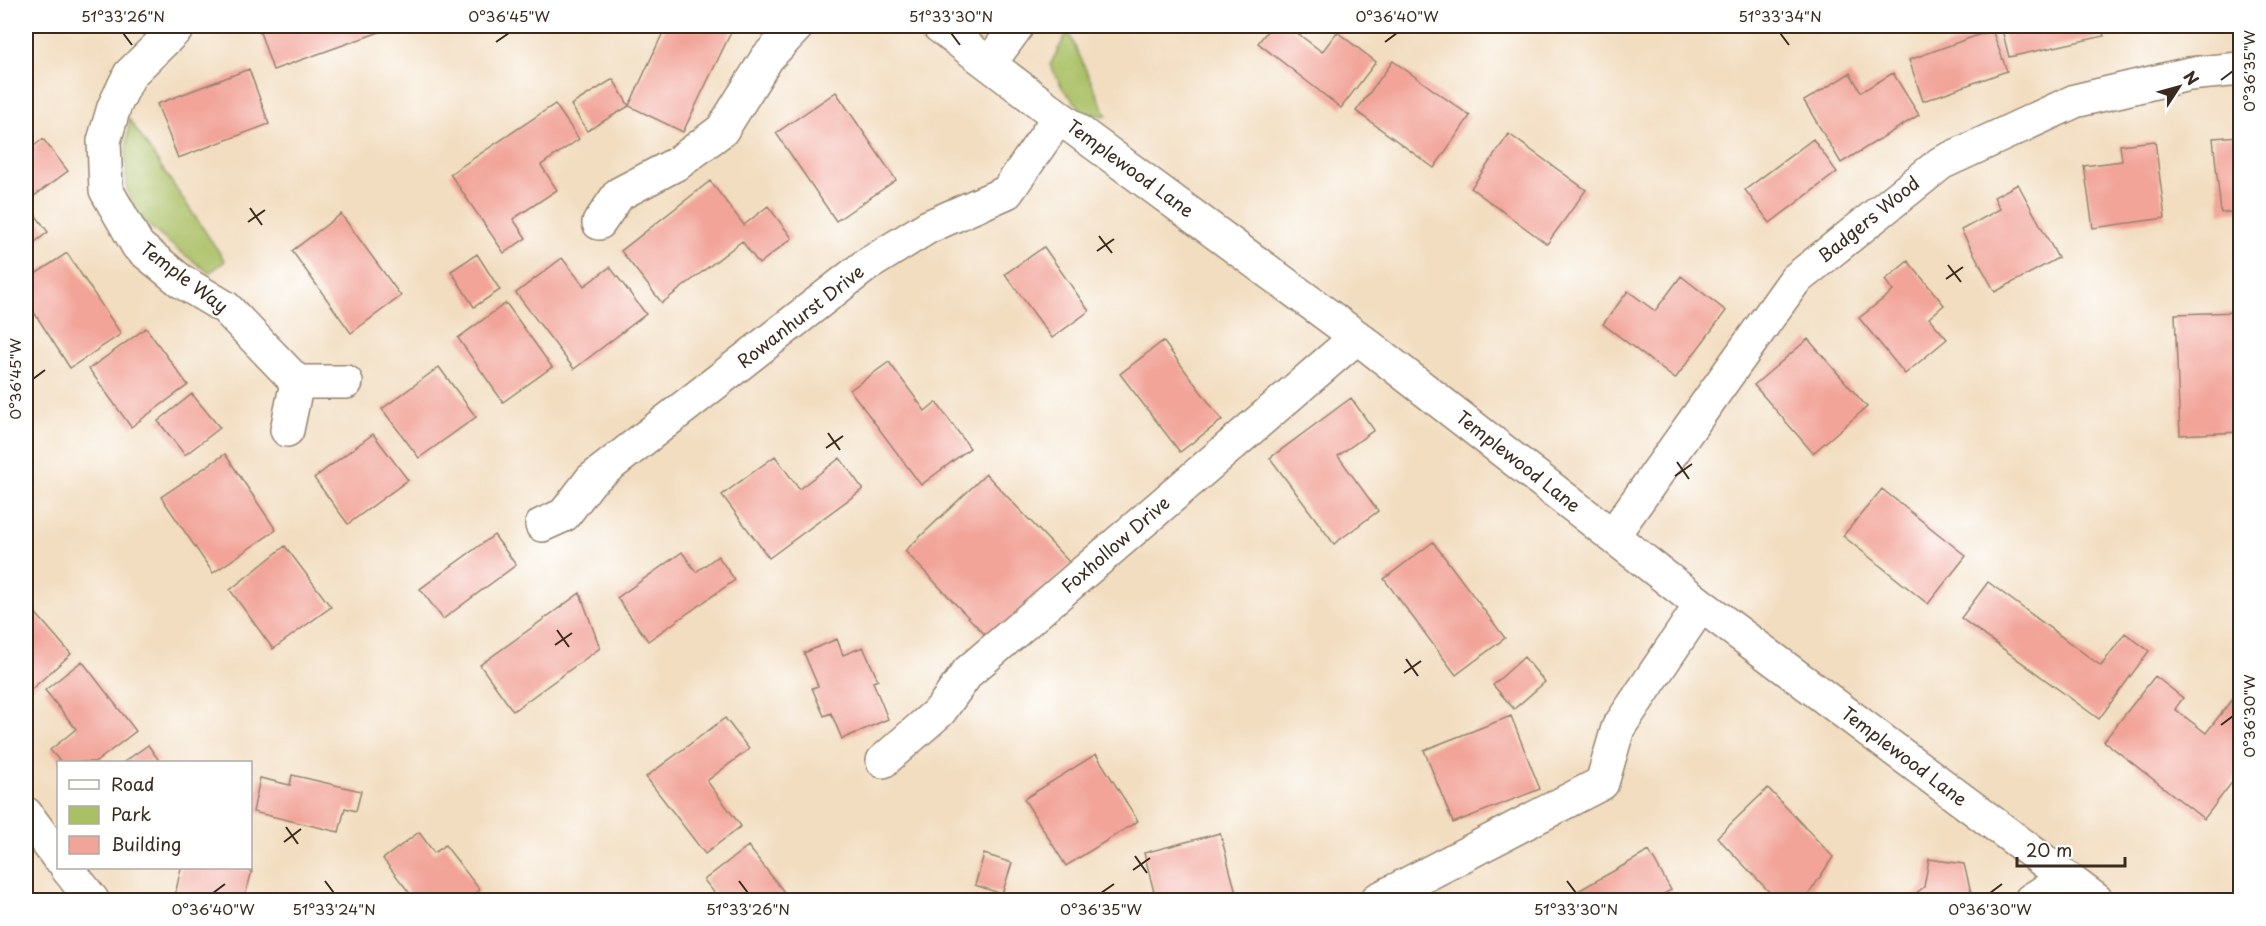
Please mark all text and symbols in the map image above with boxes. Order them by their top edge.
text: 51°33'26"N [81,4,165,27]
text: 0°36'45"W [468,4,550,27]
text: 51°33'30"N [909,4,993,27]
text: 0°36'40"W [1355,4,1439,27]
text: 51°33'34"N [1738,4,1822,27]
text: 0°36'35"W [2237,29,2260,112]
north arrow [2149,57,2209,117]
text: N [2179,65,2205,90]
street label: Templewood Lane [1062,112,1200,223]
street label: Badgers Wood [1811,169,1925,268]
street label: Temple Way [135,235,234,319]
street label: Rowanhurst Drive [731,258,869,374]
text: 0°36'45"W [3,338,26,420]
street label: Templewood Lane [1451,404,1587,518]
street label: Foxhollow Drive [1055,489,1175,599]
text: 0°36'30"W [2237,674,2260,758]
street label: Templewood Lane [1836,699,1974,812]
legend [57,761,252,869]
text: Road [111,770,155,797]
text: Park [111,800,151,827]
text: Building [111,830,181,857]
scale bar [2017,830,2125,868]
text: 20 m [2026,836,2072,863]
text: 0°36'40"W [171,897,255,920]
text: 51°33'24"N [292,897,376,920]
text: 51°33'26"N [706,897,790,920]
text: 0°36'35"W [1060,897,1143,920]
text: 51°33'30"N [1534,897,1618,920]
text: 0°36'30"W [1948,897,2032,920]

